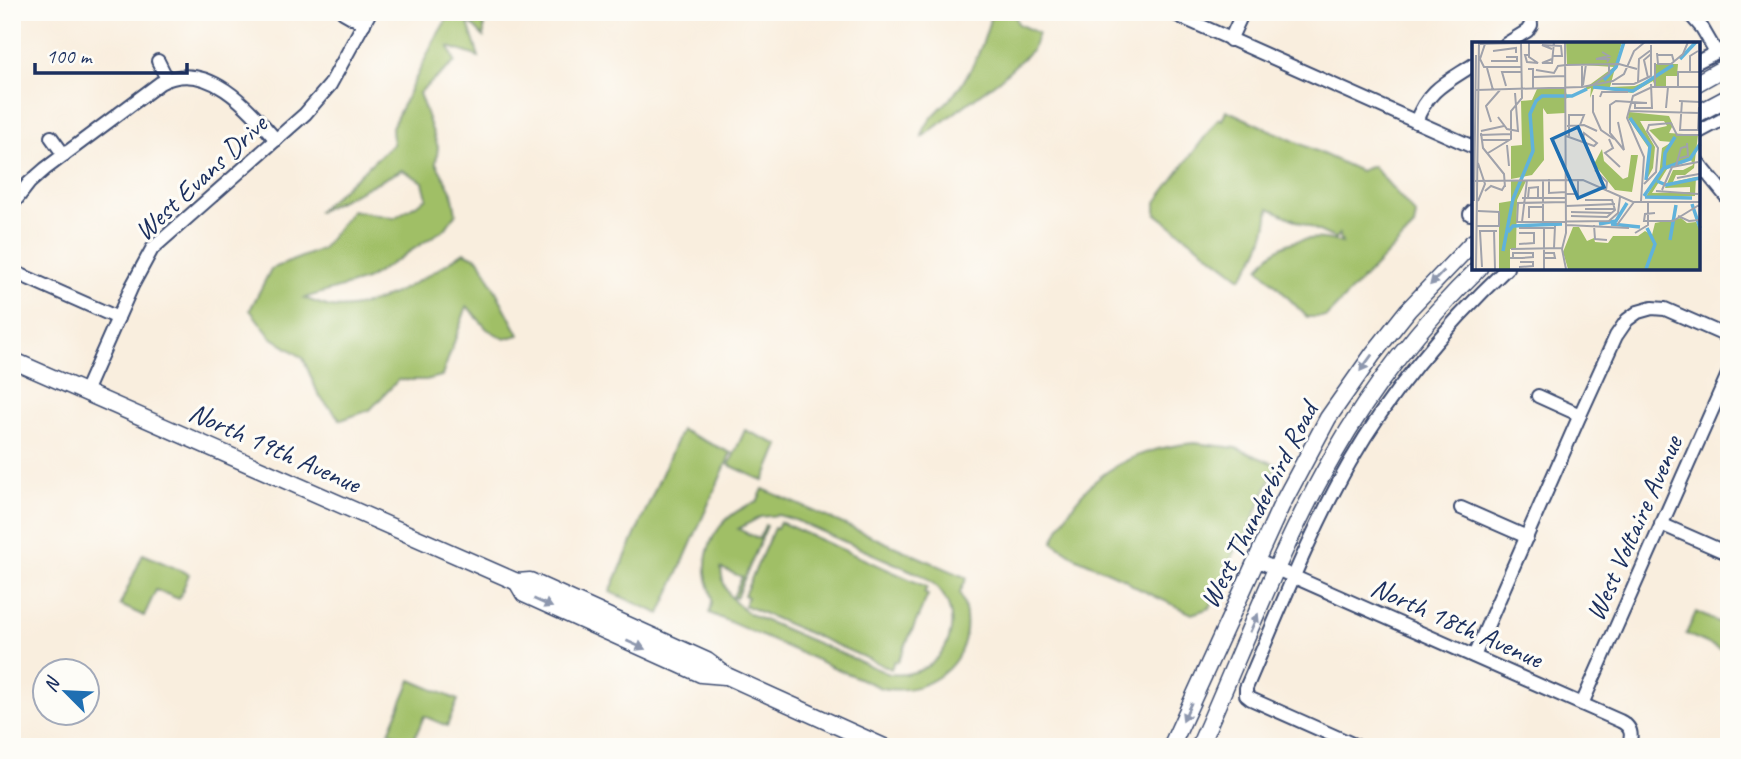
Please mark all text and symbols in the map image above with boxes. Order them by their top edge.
scale bar [35,32,187,76]
inset map [1472,42,1699,270]
text: 100 m [46,43,93,69]
street label: West Evans Drive [127,106,276,248]
one-way arrow [1430,269,1446,286]
one-way arrow [1359,354,1373,372]
street label: West Thunderbird Road [1192,393,1327,614]
street label: North 19th Avenue [184,394,368,502]
street label: West Voltaire Avenue [1577,429,1691,626]
street label: North 18th Avenue [1366,569,1550,677]
one-way arrow [533,597,553,609]
one-way arrow [1249,612,1260,633]
one-way arrow [626,639,646,651]
north arrow [32,658,102,728]
text: N [38,672,66,696]
one-way arrow [1181,702,1193,722]

